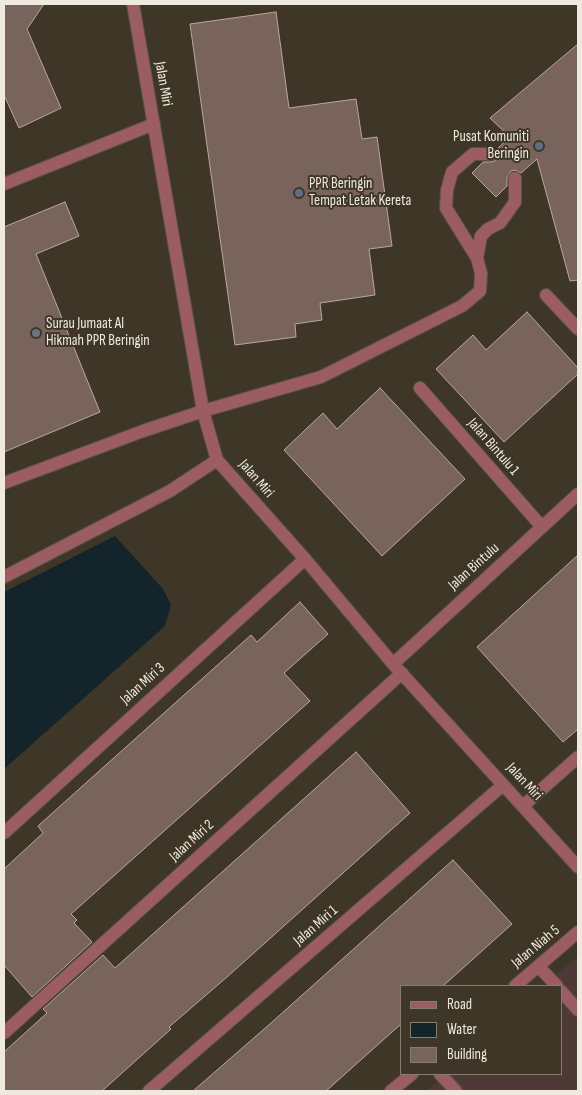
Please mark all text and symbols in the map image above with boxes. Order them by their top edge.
street label: Jalan Miri [150,60,176,108]
place label: Pusat Komuniti Beringin [453,128,529,163]
marker: Pusat Komuniti Beringin [533,140,545,152]
place label: PPR Beringin Tempat Letak Kereta [309,175,411,210]
marker: PPR Beringin Tempat Letak Kereta [293,187,305,199]
place label: Surau Jumaat Al Hikmah PPR Beringin [46,315,150,350]
marker: Surau Jumaat Al Hikmah PPR Beringin [30,327,42,339]
street label: Jalan Bintulu 1 [463,415,523,479]
street label: Jalan Miri [234,456,278,502]
street label: Jalan Bintulu [445,540,503,594]
street label: Jalan Miri 3 [117,659,169,709]
street label: Jalan Miri [502,759,546,805]
street label: Jalan Miri 2 [166,816,218,866]
street label: Jalan Miri 1 [290,902,342,950]
street label: Jalan Niah 5 [508,922,564,972]
legend [400,985,562,1075]
text: Road [447,995,472,1014]
text: Water [447,1020,477,1039]
text: Building [447,1045,487,1064]

